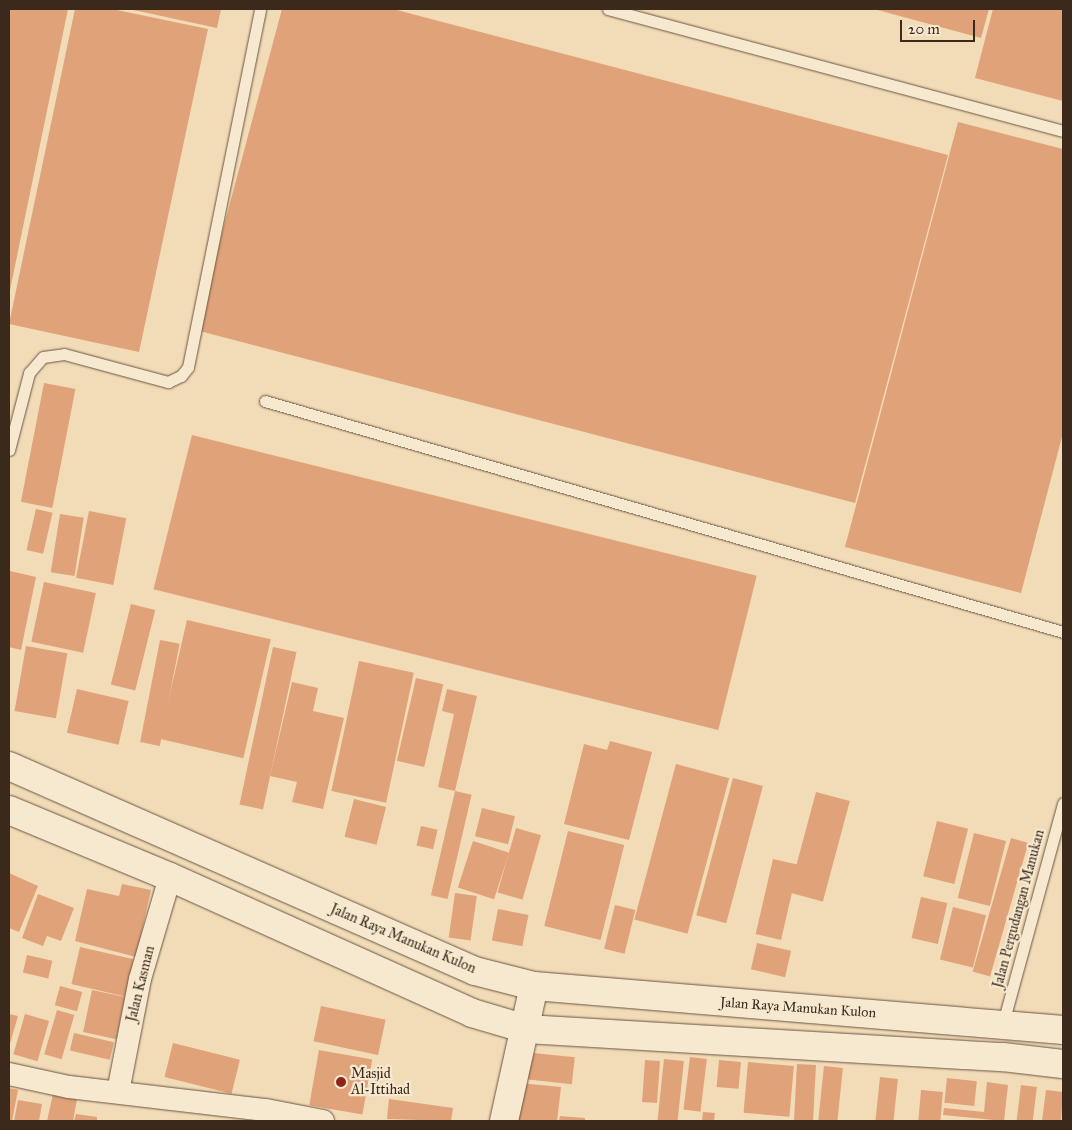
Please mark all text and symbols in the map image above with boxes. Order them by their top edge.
scale bar [902,10,977,42]
text: 20 m [908,20,940,38]
street label: Jalan Pergudangan Manukan [990,828,1048,990]
street label: Jalan Raya Manukan Kulon [328,901,478,977]
street label: Jalan Kasman [123,944,159,1024]
street label: Jalan Raya Manukan Kulon [719,994,877,1022]
place label: Masjid Al-Ittihad [351,1066,410,1098]
marker: Masjid Al-Ittihad [335,1076,347,1088]

